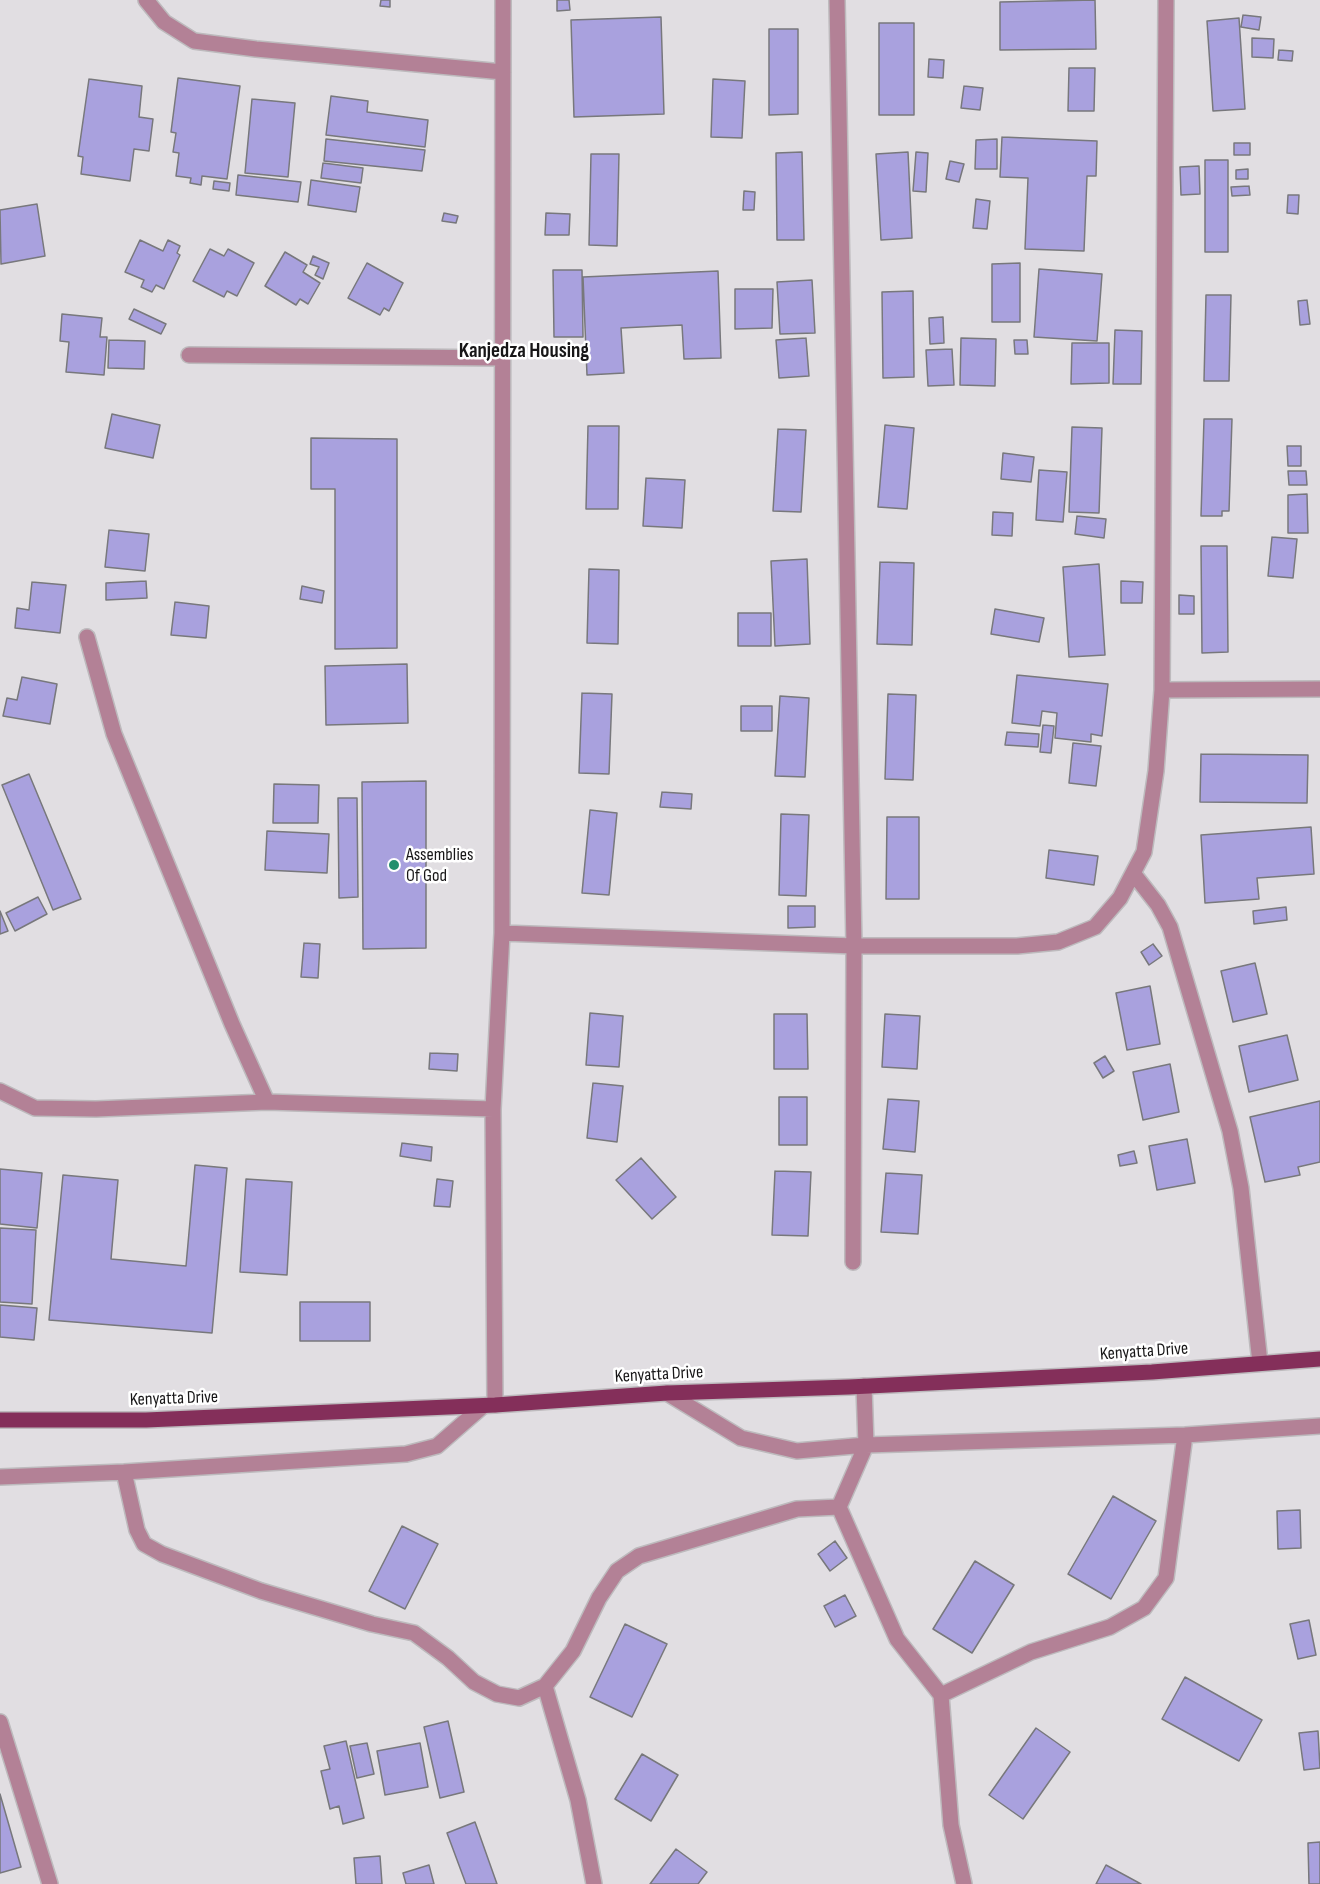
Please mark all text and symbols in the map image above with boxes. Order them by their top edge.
district label: Kanjedza Housing [459,339,589,365]
place label: Assemblies Of God [406,844,474,886]
marker: Assemblies Of God [387,858,401,872]
street label: Kenyatta Drive [1099,1338,1189,1366]
street label: Kenyatta Drive [614,1362,704,1388]
street label: Kenyatta Drive [129,1387,219,1411]

